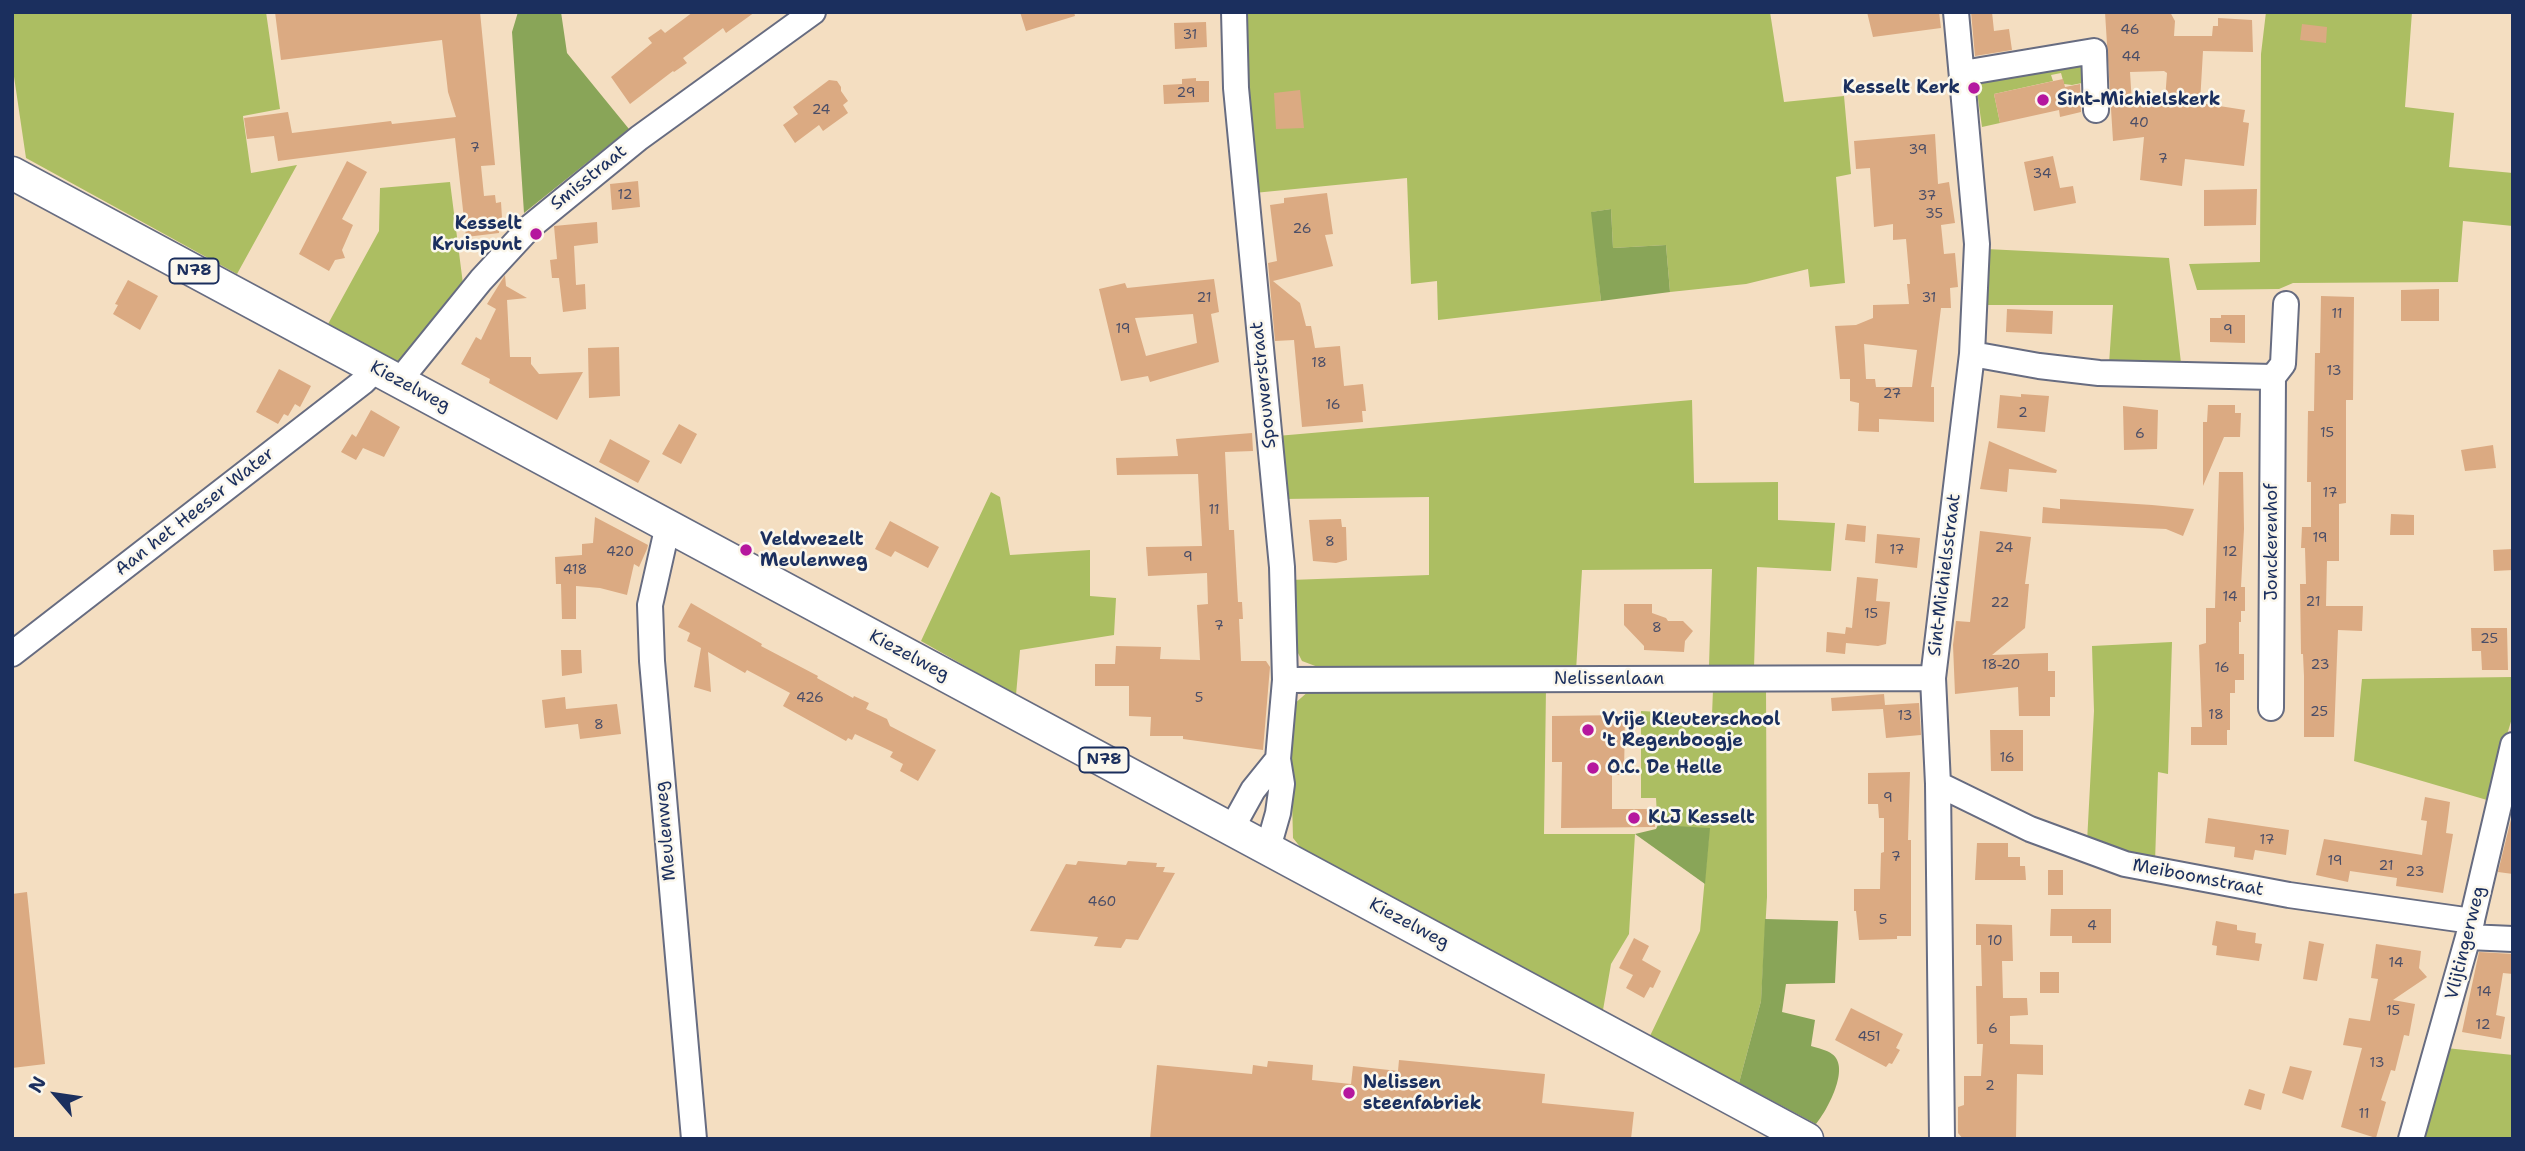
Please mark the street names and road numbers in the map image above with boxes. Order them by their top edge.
street label: Smisstraat [547,141,631,215]
road number: N78 [170,258,218,284]
street label: Spouwerstraat [1247,320,1281,450]
street label: Kiezelweg [366,357,454,417]
street label: Aan het Heeser Water [111,443,279,581]
street label: Jonckerenhof [2261,483,2283,601]
street label: Sint-Michielsstraat [1924,493,1966,657]
street label: Kiezelweg [865,626,953,686]
street label: Nelissenlaan [1554,668,1664,690]
road number: N78 [1080,748,1128,772]
street label: Meulenweg [651,780,681,882]
street label: Meiboomstraat [2131,855,2265,901]
street label: Vlijtingerweg [2441,884,2491,1002]
street label: Kiezelweg [1365,894,1453,954]

